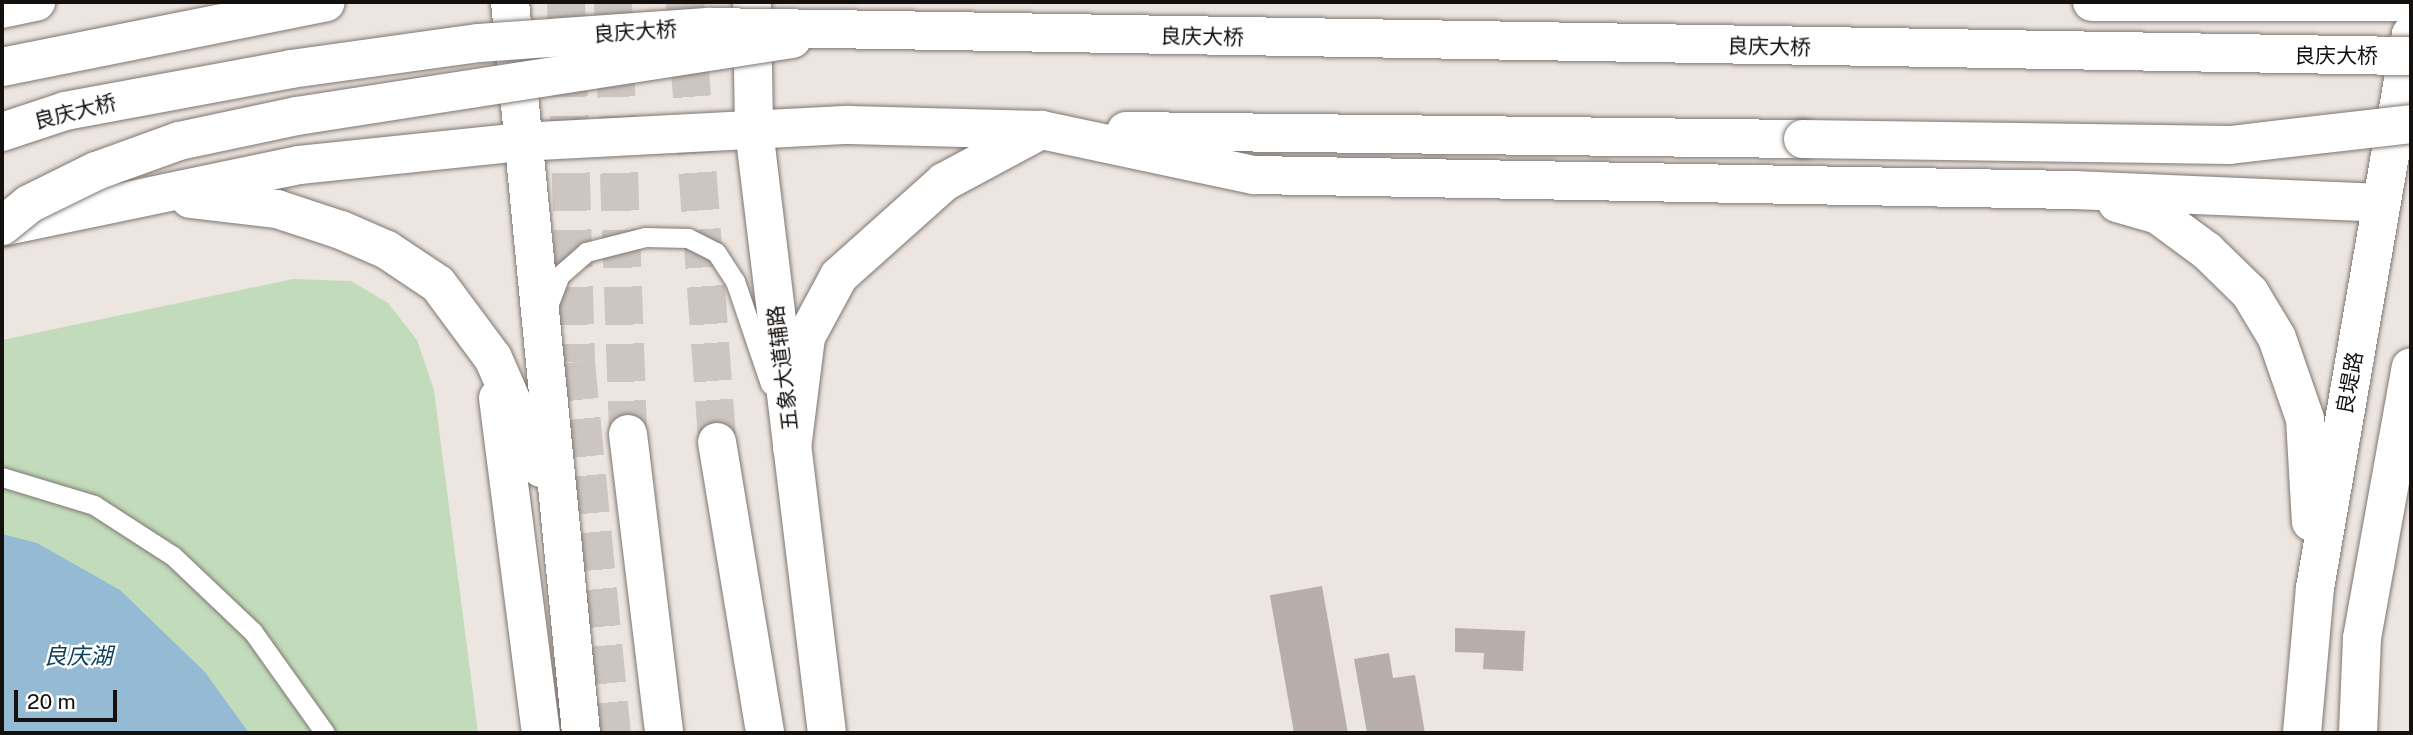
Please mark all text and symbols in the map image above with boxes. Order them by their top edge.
street label: 良庆大桥 [592,17,678,47]
street label: 良庆大桥 [1160,24,1244,50]
street label: 良庆大桥 [1727,34,1811,60]
street label: 良庆大桥 [2294,43,2378,69]
street label: 良庆大桥 [31,90,119,134]
street label: 五象大道辅路 [763,304,803,432]
street label: 良堤路 [2332,350,2368,416]
water label: 良庆湖 [44,642,112,670]
scale bar [18,676,121,720]
text: 20 m [27,689,76,714]

